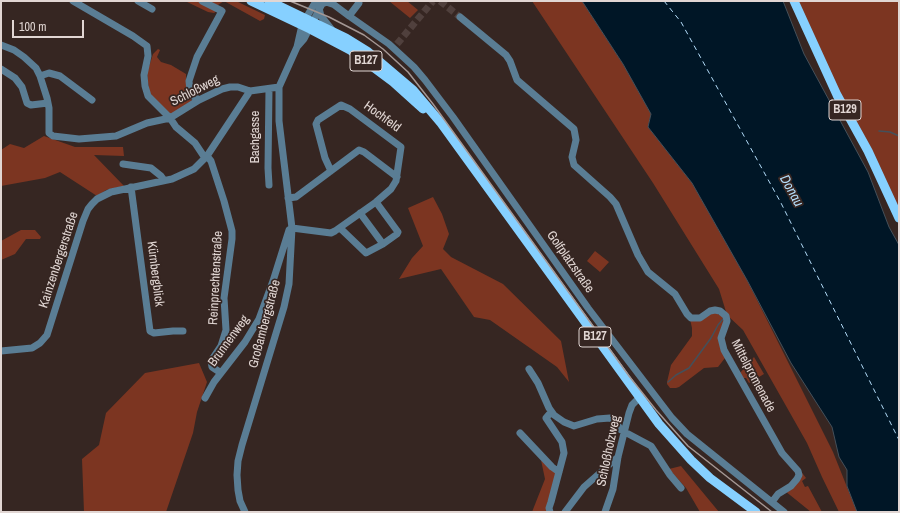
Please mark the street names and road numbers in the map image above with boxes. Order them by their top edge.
road number: B127 [350,51,382,71]
street label: Schloßweg [168,72,222,110]
street label: Hochfeld [360,98,404,136]
road number: B129 [829,100,861,120]
street label: Bachgasse [248,111,264,163]
street label: Kainzenbergerstraße [36,210,82,310]
street label: Golfplatzstraße [543,228,597,296]
street label: Reinprechtenstraße [206,231,226,325]
street label: Kürnbergblick [143,240,167,308]
street label: Großambergstraße [246,278,284,370]
street label: Brunnenweg [205,312,253,370]
road number: B127 [579,327,611,347]
street label: Mittelpromenade [727,337,779,415]
street label: Schloßholzweg [594,414,624,488]

